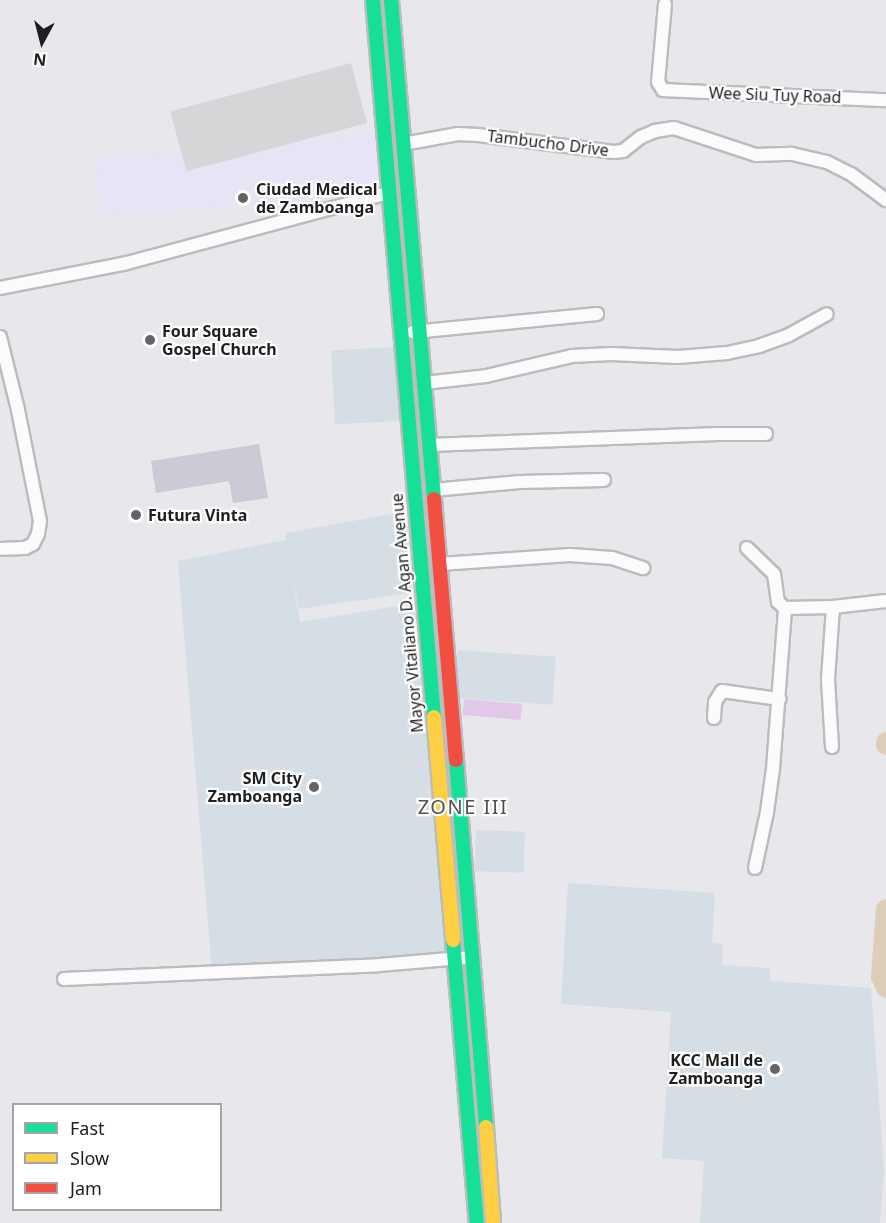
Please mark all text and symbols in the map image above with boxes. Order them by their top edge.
north arrow [12,12,72,72]
text: N [32,48,48,72]
street label: Wee Siu Tuy Road [708,83,842,107]
street label: Tambucho Drive [486,126,610,160]
place label: Ciudad Medical de Zamboanga [256,179,378,217]
marker: Ciudad Medical de Zamboanga [234,189,252,207]
place label: Four Square Gospel Church [162,321,277,359]
marker: Four Square Gospel Church [143,333,157,347]
street label: Mayor Vitaliano D. Agan Avenue [387,492,427,734]
place label: Futura Vinta [148,505,247,525]
marker: Futura Vinta [129,508,143,522]
place label: SM City Zamboanga [208,768,302,806]
marker: SM City Zamboanga [307,780,321,794]
district label: ZONE III [418,794,508,818]
place label: KCC Mall de Zamboanga [669,1050,763,1088]
marker: KCC Mall de Zamboanga [768,1062,782,1076]
legend [12,1103,222,1211]
text: Fast [70,1116,105,1140]
text: Slow [70,1146,109,1170]
text: Jam [70,1176,102,1200]

